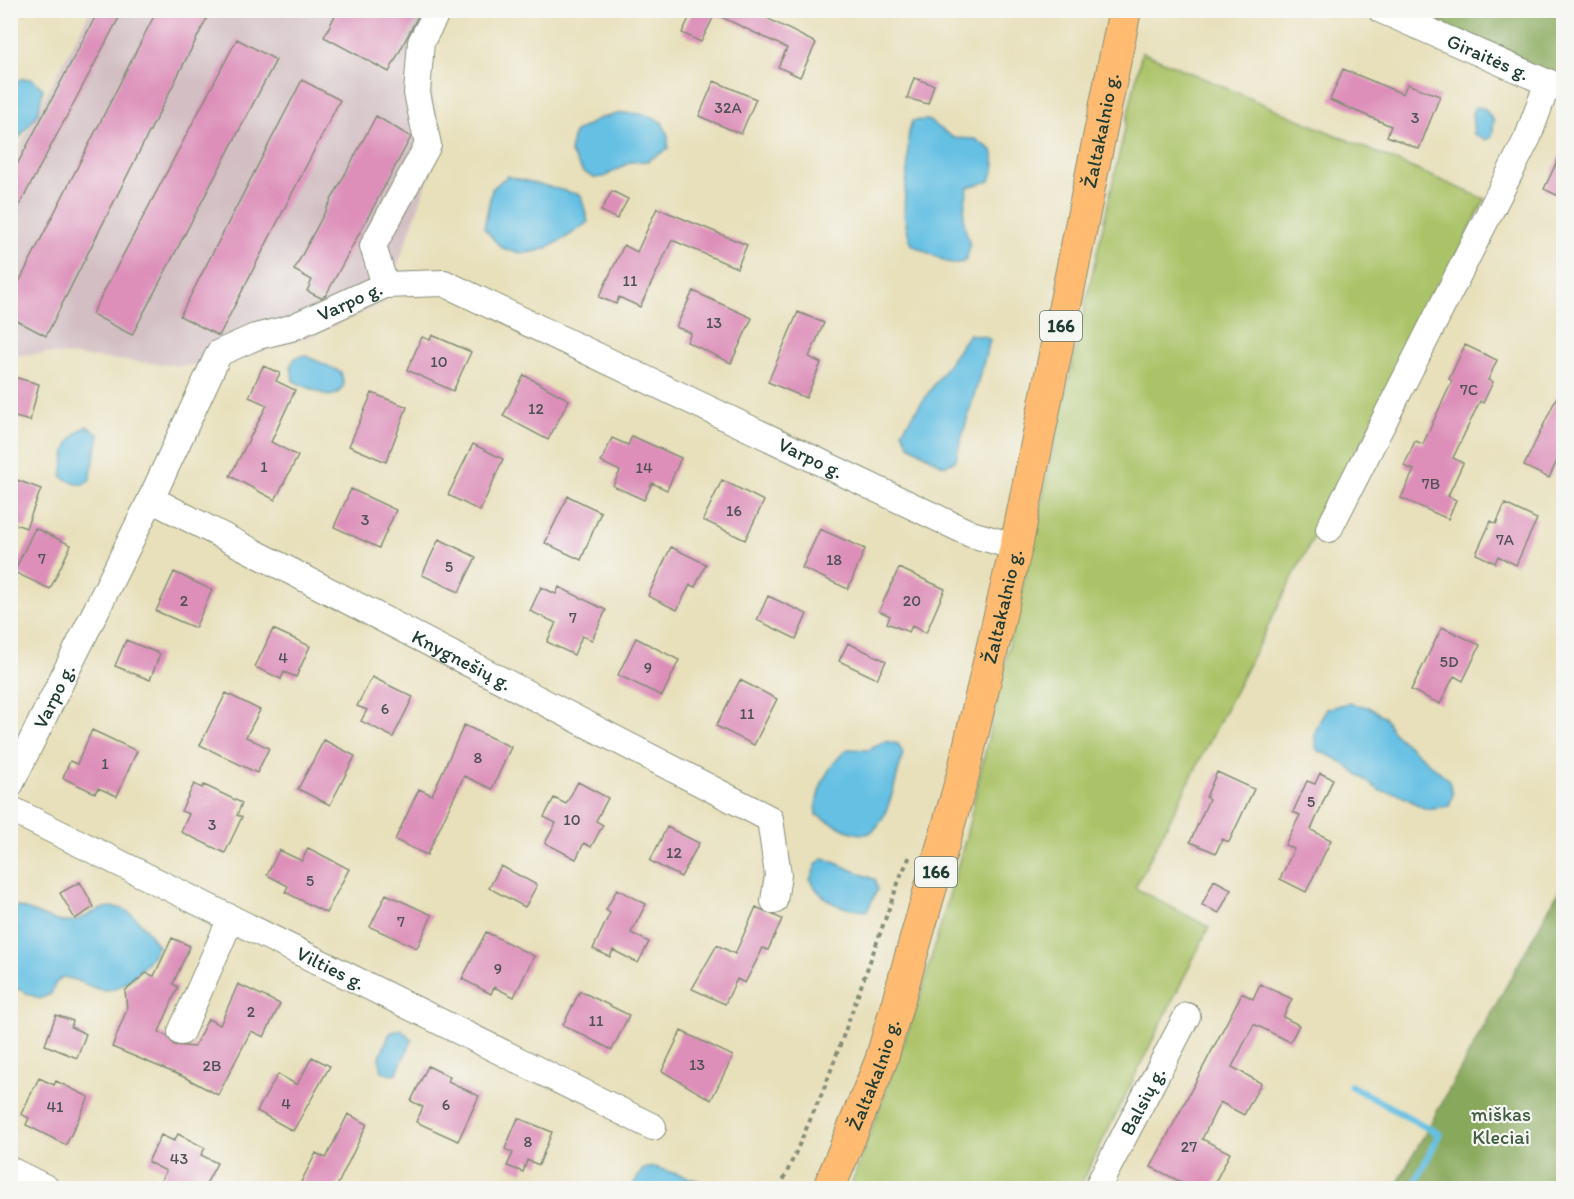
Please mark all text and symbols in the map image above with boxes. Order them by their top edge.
street label: Giraitės g. [1443,28,1533,85]
street label: Žaltakalnio g. [1077,71,1124,190]
house number: 32A [714,98,742,117]
house number: 3 [1411,108,1420,127]
house number: 11 [623,271,638,290]
street label: Varpo g. [313,276,386,326]
road number: 166 [1040,311,1082,341]
house number: 13 [706,313,722,332]
house number: 10 [430,352,448,371]
house number: 7C [1460,380,1478,399]
house number: 12 [528,399,545,418]
street label: Varpo g. [774,432,847,483]
house number: 1 [260,457,268,476]
house number: 14 [635,458,653,477]
house number: 7B [1422,474,1440,493]
house number: 16 [726,501,742,520]
house number: 3 [361,510,370,529]
house number: 7A [1496,530,1514,549]
street label: Žaltakalnio g. [977,547,1027,666]
house number: 7 [38,549,46,568]
house number: 18 [826,550,842,569]
house number: 5 [445,557,453,576]
house number: 2 [180,591,189,610]
house number: 20 [903,591,921,610]
house number: 7 [569,608,577,627]
street label: Knygnešių g. [408,624,516,695]
house number: 4 [278,648,288,667]
house number: 5D [1440,652,1459,671]
house number: 9 [644,658,652,677]
street label: Varpo g. [28,660,80,732]
house number: 6 [381,699,389,718]
house number: 11 [740,704,755,723]
house number: 8 [474,748,483,767]
house number: 1 [101,754,109,773]
house number: 5 [1307,792,1315,811]
house number: 10 [563,810,581,829]
house number: 3 [208,815,217,834]
house number: 12 [666,843,683,862]
road number: 166 [915,857,957,887]
house number: 5 [306,871,314,890]
house number: 7 [397,912,405,931]
street label: Vilties g. [293,941,369,995]
house number: 9 [494,959,502,978]
house number: 2 [247,1002,256,1021]
house number: 11 [589,1011,604,1030]
street label: Žaltakalnio g. [842,1016,904,1134]
house number: 13 [689,1055,705,1074]
house number: 2B [203,1056,221,1075]
street label: Balsių g. [1115,1063,1170,1139]
house number: 4 [281,1094,291,1113]
house number: 6 [442,1095,450,1114]
house number: 41 [46,1097,64,1116]
park label: miškas Kleciai [1471,1102,1531,1149]
house number: 8 [524,1132,533,1151]
house number: 27 [1181,1137,1197,1156]
house number: 43 [170,1149,188,1168]

